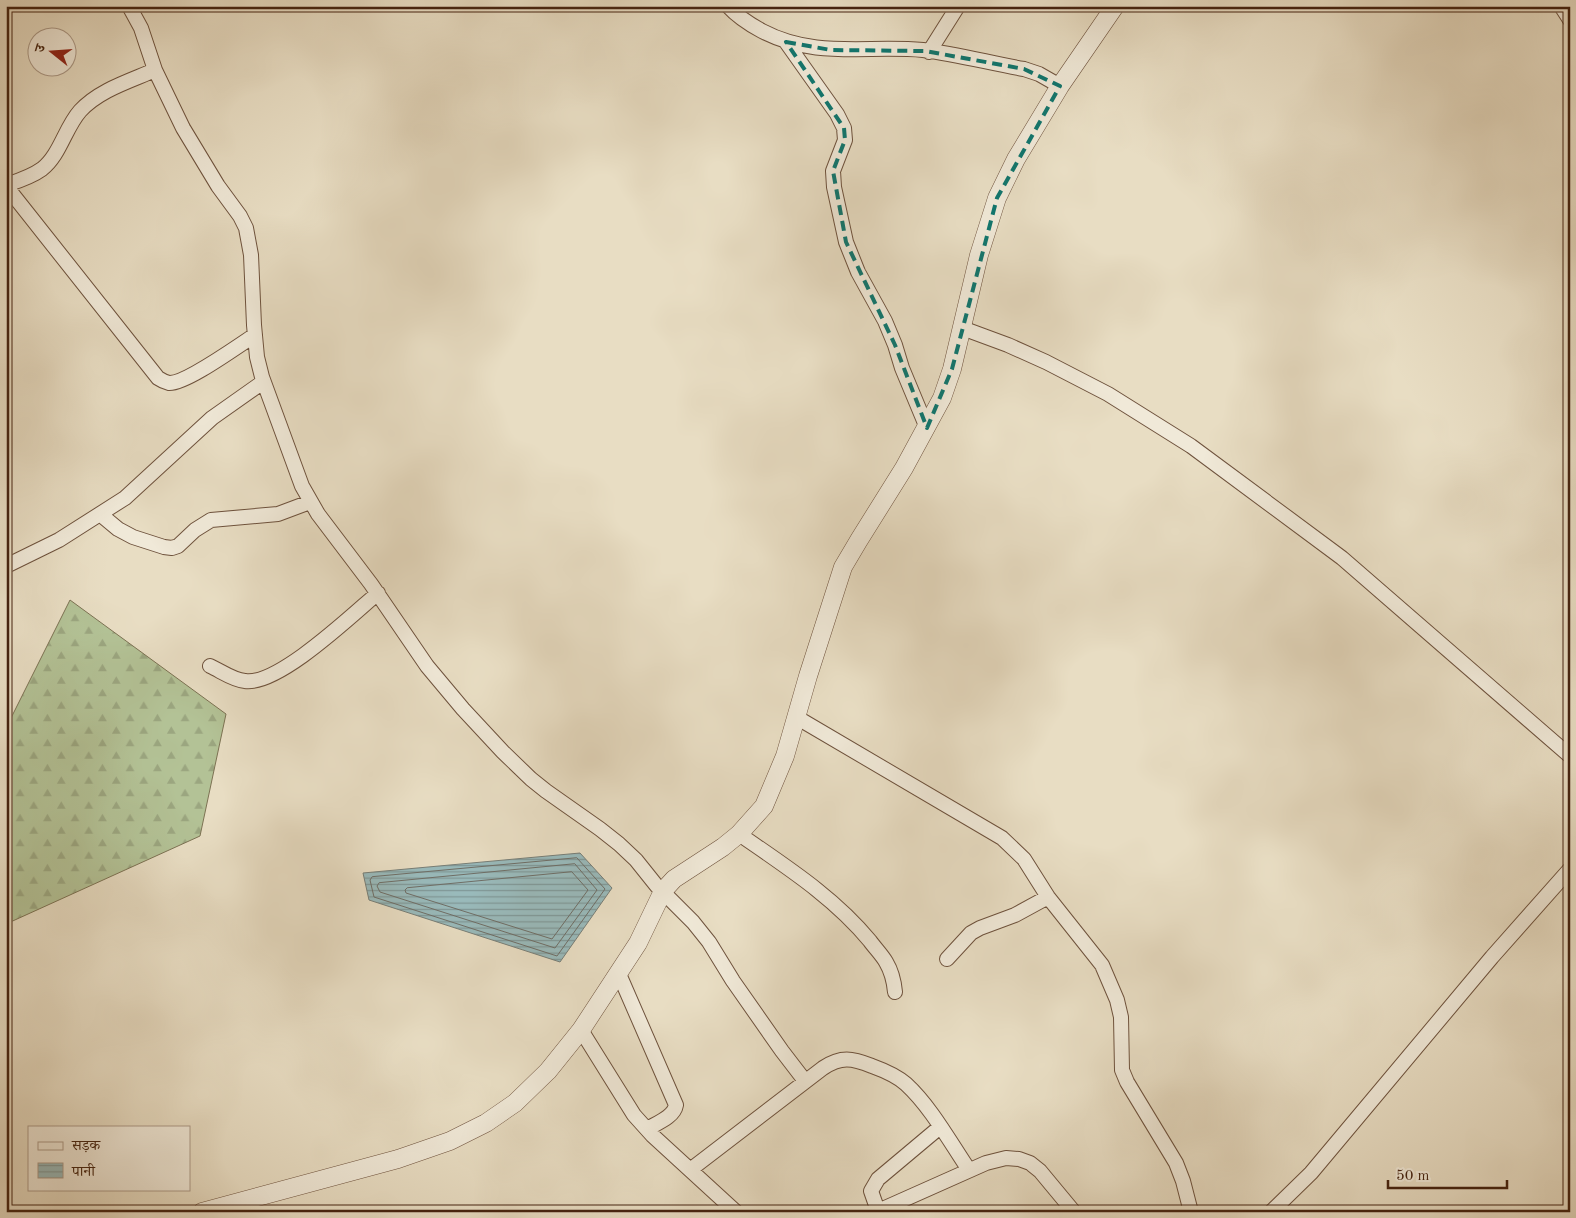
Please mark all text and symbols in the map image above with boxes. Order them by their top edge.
north arrow [28,28,78,78]
text: उ [32,42,49,55]
legend [28,1126,190,1190]
text: सड़क [71,1139,101,1154]
scale bar [1388,1158,1507,1190]
text: पानी [71,1163,96,1180]
text: 50 m [1396,1169,1430,1184]

